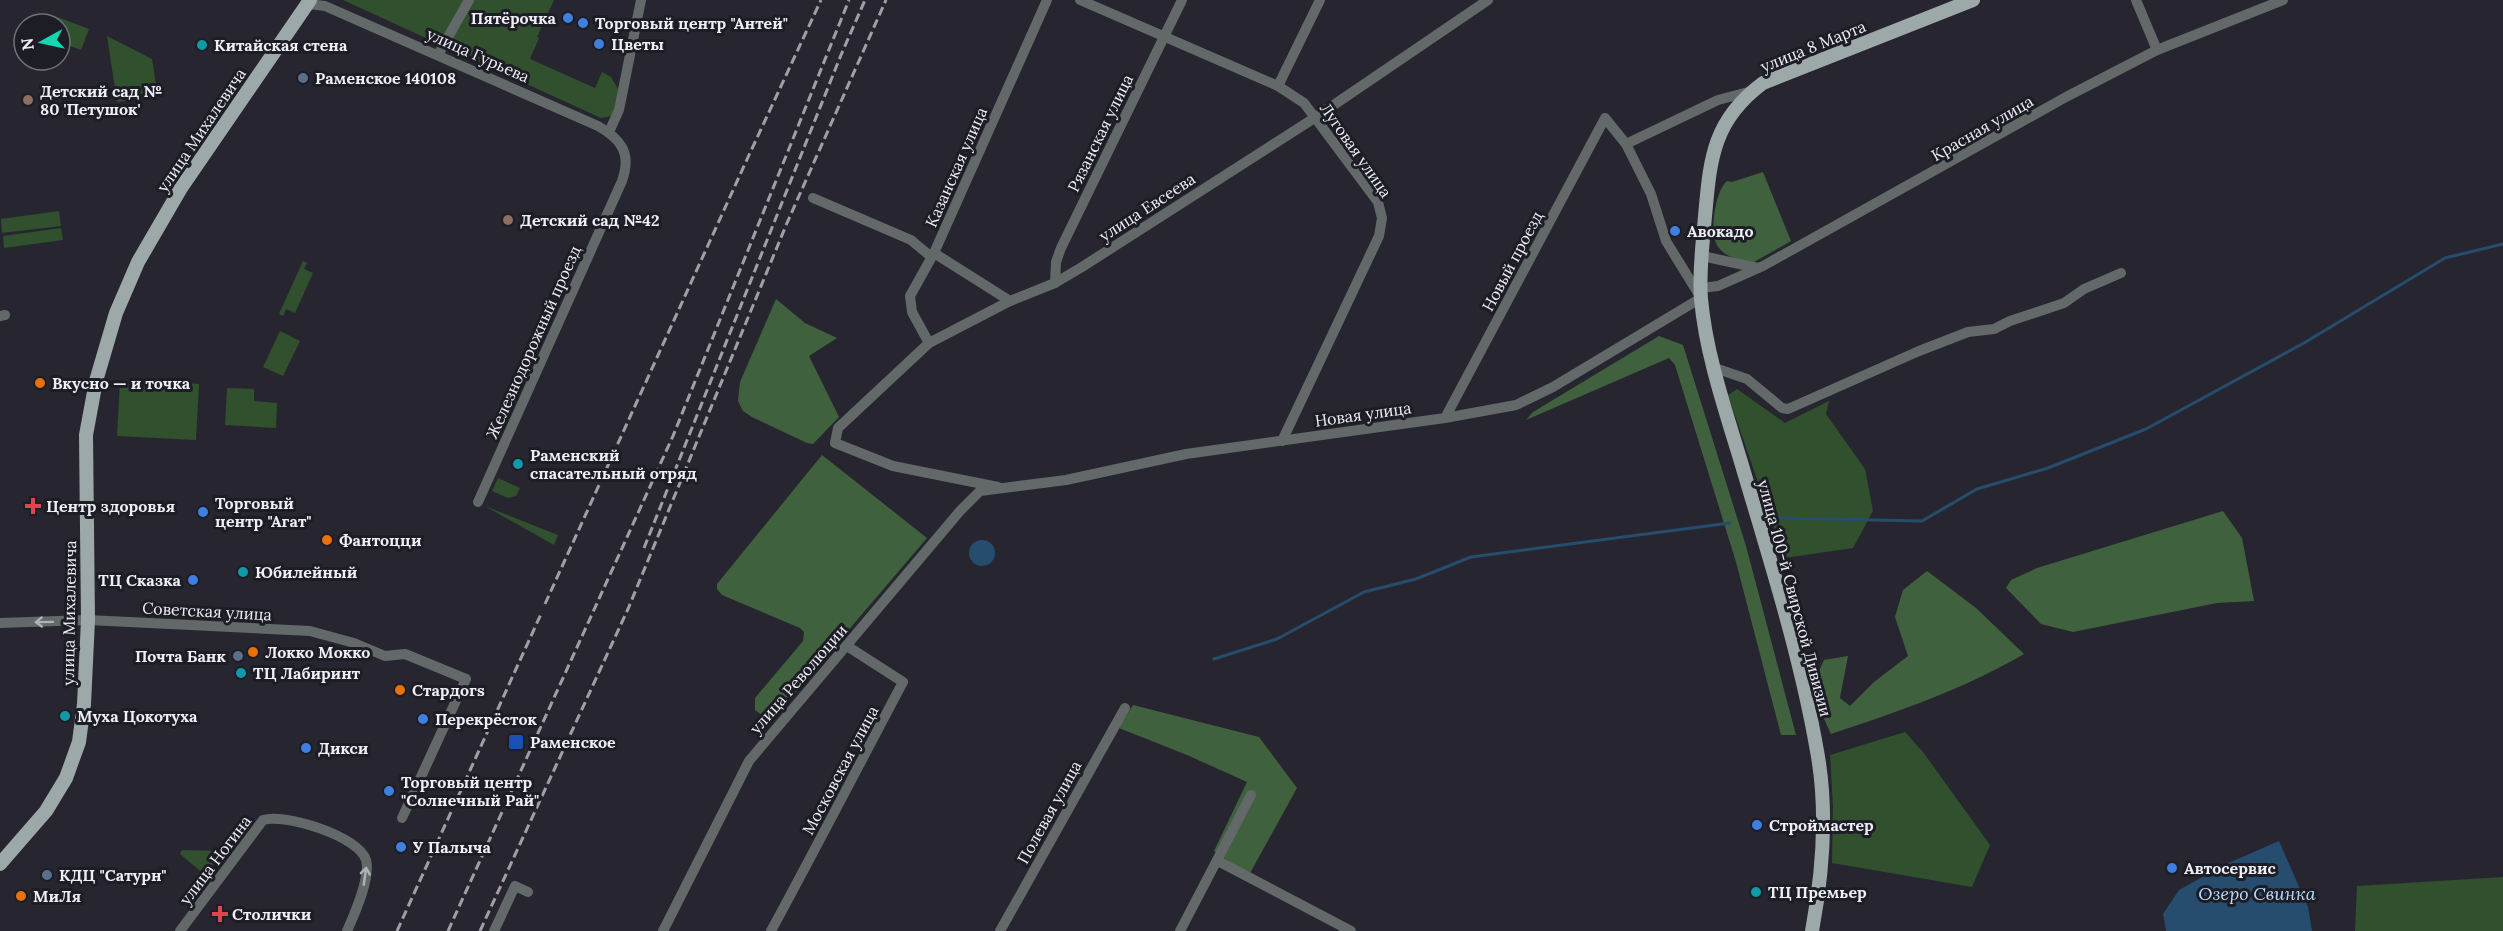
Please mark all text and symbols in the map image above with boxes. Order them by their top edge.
place label: Пятёрочка [471,8,557,28]
marker: Пятёрочка [561,11,575,25]
north arrow [12,12,72,72]
place label: Торговый центр "Антей" [595,13,788,33]
marker: Торговый центр "Антей" [576,16,590,30]
street label: улица 8 Марта [1757,16,1869,76]
street label: улица Гурьева [424,23,532,87]
place label: Цветы [611,34,664,54]
place label: Китайская стена [214,35,348,55]
text: N [16,37,38,52]
marker: Цветы [592,37,606,51]
marker: Китайская стена [195,38,209,52]
street label: улица Михалевича [152,64,250,196]
place label: Раменское 140108 [315,68,456,88]
marker: Раменское 140108 [296,71,310,85]
street label: Рязанская улица [1063,71,1137,195]
place label: Детский сад № 80 'Петушок' [40,81,163,119]
street label: Красная улица [1927,91,2037,165]
marker: Детский сад № 80 'Петушок' [21,93,35,107]
street label: Луговая улица [1316,99,1396,201]
street label: Казанская улица [921,104,991,230]
street label: улица Евсеева [1095,168,1199,246]
street label: Новый проезд [1477,207,1547,314]
place label: Детский сад №42 [520,210,660,230]
marker: Детский сад №42 [501,213,515,227]
place label: Авокадо [1687,221,1754,241]
marker: Авокадо [1668,224,1682,238]
street label: Железнодорожный проезд [481,242,585,442]
place label: Вкусно — и точка [52,373,191,393]
marker: Вкусно — и точка [33,376,47,390]
street label: Новая улица [1314,397,1412,431]
place label: Раменский спасательный отряд [530,445,697,483]
marker: Раменский спасательный отряд [511,457,525,471]
street label: улица 100-й Свирской Дивизии [1754,477,1836,719]
place label: Торговый центр "Агат" [215,493,311,531]
place label: Центр здоровья [46,496,175,516]
marker: Центр здоровья [24,497,42,515]
marker: Торговый центр "Агат" [196,505,210,519]
place label: Фантоцци [339,530,422,550]
marker: Фантоцци [320,533,334,547]
street label: улица Михалевича [58,540,80,686]
place label: Юбилейный [255,562,358,582]
marker: Юбилейный [236,565,250,579]
place label: ТЦ Сказка [98,570,182,590]
marker: ТЦ Сказка [186,573,200,587]
street label: Советская улица [142,598,272,624]
one-way arrow [35,616,55,627]
street label: улица Революции [745,620,851,738]
place label: Локко Мокко [265,642,370,662]
marker: Локко Мокко [246,645,260,659]
place label: Почта Банк [135,646,226,666]
marker: Почта Банк [231,649,245,663]
place label: ТЦ Лабиринт [253,663,361,683]
marker: ТЦ Лабиринт [234,666,248,680]
place label: Стардогs [412,680,485,700]
marker: Стардогs [393,683,407,697]
street label: Московская улица [798,702,882,838]
place label: Муха Цокотуха [77,706,198,726]
marker: Муха Цокотуха [58,709,72,723]
place label: Перекрёсток [435,709,538,729]
marker: Перекрёсток [416,712,430,726]
place label: Раменское [530,732,616,752]
marker: Раменское [507,733,525,751]
place label: Дикси [318,738,369,758]
marker: Дикси [299,741,313,755]
street label: Полевая улица [1012,757,1086,867]
place label: Торговый центр "Солнечный Рай" [401,772,539,810]
marker: Торговый центр "Солнечный Рай" [382,784,396,798]
street label: улица Ногина [175,811,255,909]
place label: Строймастер [1769,815,1874,835]
marker: Строймастер [1750,818,1764,832]
place label: У Палыча [413,837,492,857]
marker: У Палыча [394,840,408,854]
place label: Автосервис [2184,858,2277,878]
marker: Автосервис [2165,861,2179,875]
place label: КДЦ "Сатурн" [59,865,166,885]
one-way arrow [359,866,370,886]
marker: КДЦ "Сатурн" [40,868,54,882]
place label: ТЦ Премьер [1768,882,1867,902]
water label: Озеро Свинка [2198,882,2316,905]
marker: ТЦ Премьер [1749,885,1763,899]
place label: МиЛя [33,886,81,906]
marker: МиЛя [14,889,28,903]
place label: Столички [232,904,312,924]
marker: Столички [213,907,227,921]

